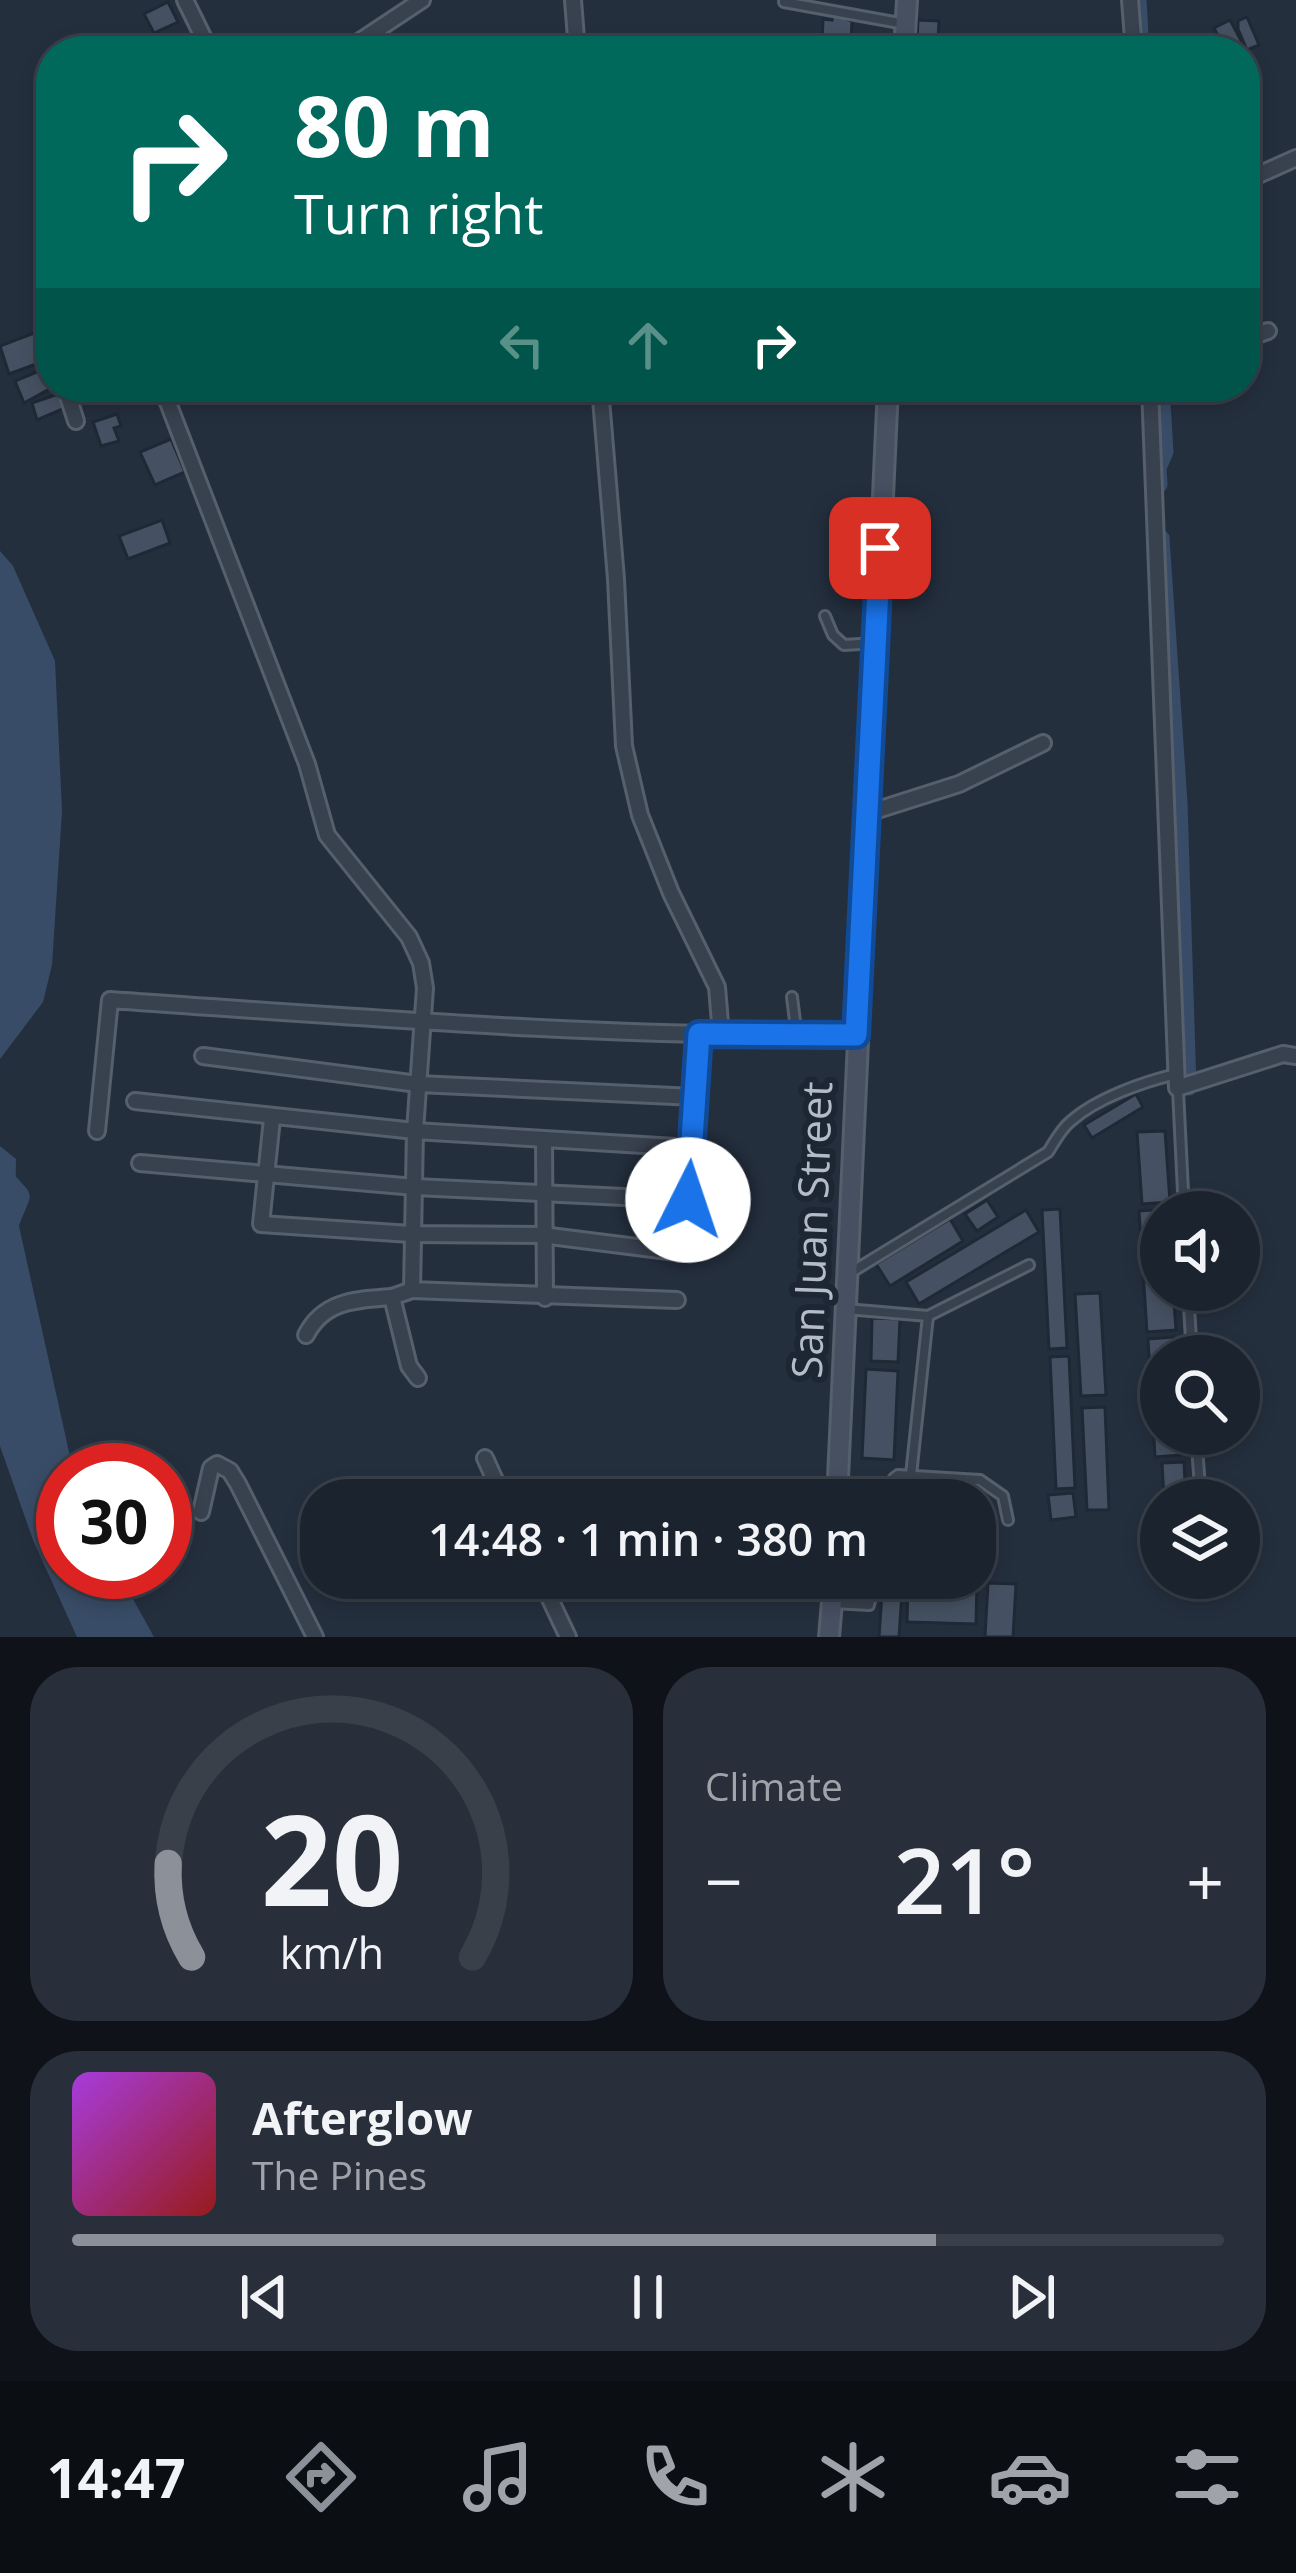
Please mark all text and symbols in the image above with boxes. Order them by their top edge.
text: 80 m [294,67,494,182]
icon: right [96,84,252,240]
text: Turn right [294,176,543,250]
icon: left [489,312,555,378]
icon: ahead [615,312,681,378]
icon: right [741,312,807,378]
pin [829,497,931,599]
icon: arrive [847,515,913,581]
street label: San Juan Street [777,1080,844,1380]
position arrow [625,1137,751,1263]
map controls [1140,1191,1260,1599]
button: sound [1140,1191,1260,1311]
button: search [1140,1335,1260,1455]
speed limit sign: 30 [36,1443,192,1599]
button: layers [1140,1479,1260,1599]
text: 14:48 · 1 min · 380 m [428,1508,868,1569]
text: Climate [705,1759,843,1812]
text: 20 [260,1773,403,1943]
text: 21° [894,1818,1035,1940]
text: − [705,1835,743,1925]
text: + [1186,1835,1224,1925]
text: km/h [279,1923,384,1982]
text: Afterglow [252,2087,473,2148]
text: The Pines [252,2148,427,2201]
icon: previous [231,2264,297,2330]
icon: pause [615,2264,681,2330]
icon: next [999,2264,1065,2330]
icon: directions [279,2435,363,2519]
icon: music [456,2435,540,2519]
icon: phone [633,2435,717,2519]
icon: climate [811,2435,895,2519]
icon: car [988,2435,1072,2519]
icon: filters [1165,2435,1249,2519]
text: 14:47 [47,2440,186,2514]

